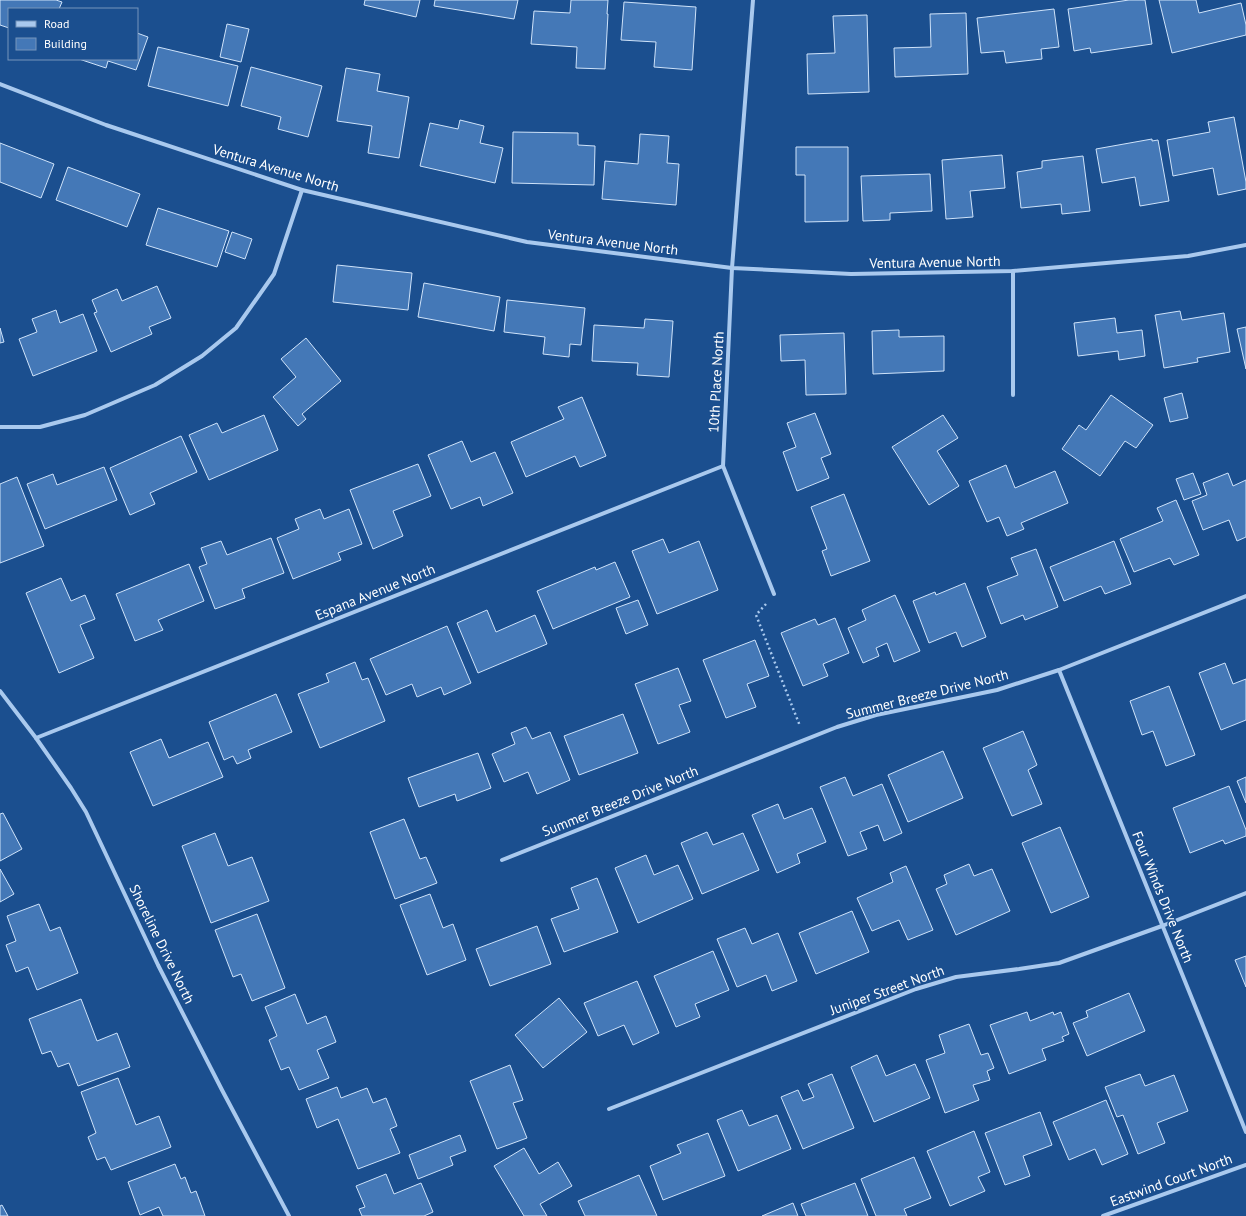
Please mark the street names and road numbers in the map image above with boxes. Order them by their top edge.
street label: Ventura Avenue North [210,140,341,196]
street label: Ventura Avenue North [546,225,679,259]
street label: Ventura Avenue North [868,252,1001,272]
street label: 10th Place North [704,331,728,433]
street label: Espana Avenue North [312,560,438,624]
street label: Summer Breeze Drive North [844,665,1010,723]
street label: Summer Breeze Drive North [539,761,701,841]
street label: Four Winds Drive North [1128,829,1198,965]
street label: Shoreline Drive North [125,881,199,1007]
street label: Juniper Street North [826,961,947,1019]
street label: Eastwind Court North [1107,1150,1235,1210]

